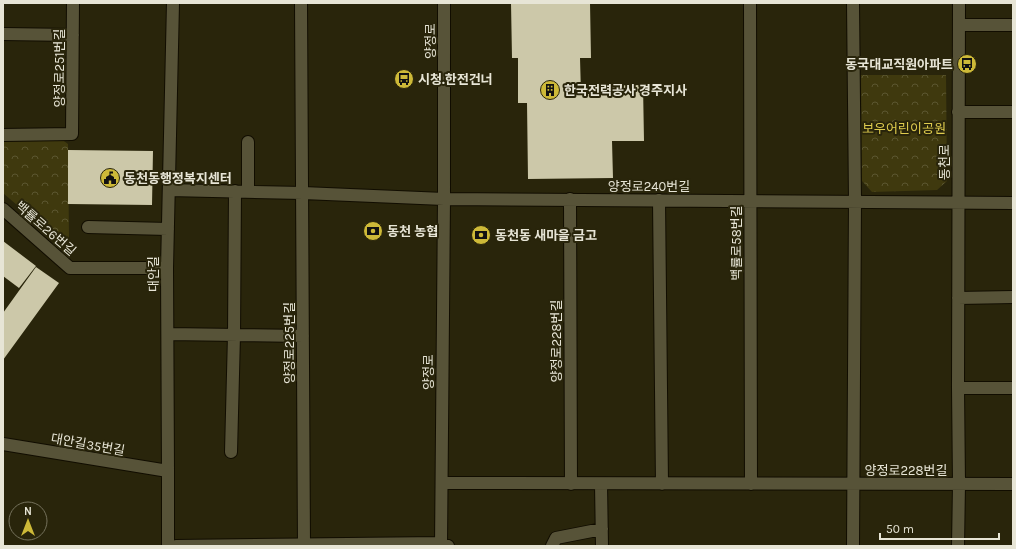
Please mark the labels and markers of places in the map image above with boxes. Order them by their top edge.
bus stop icon: 동국대교직원아파트 [956,53,978,75]
place label: 동국대교직원아파트 [845,57,953,72]
bus stop icon: 시청.한전건너 [393,68,415,90]
place label: 시청.한전건너 [418,72,493,87]
building icon: 한국전력공사 경주지사 [539,79,561,101]
place label: 한국전력공사 경주지사 [564,83,687,98]
public building icon: 동천동행정복지센터 [99,167,121,189]
place label: 동천동행정복지센터 [124,171,232,186]
bank icon: 동천 농협 [362,220,384,242]
place label: 동천 농협 [387,224,438,239]
bank icon: 동천동 새마을 금고 [470,224,492,246]
place label: 동천동 새마을 금고 [495,228,597,243]

